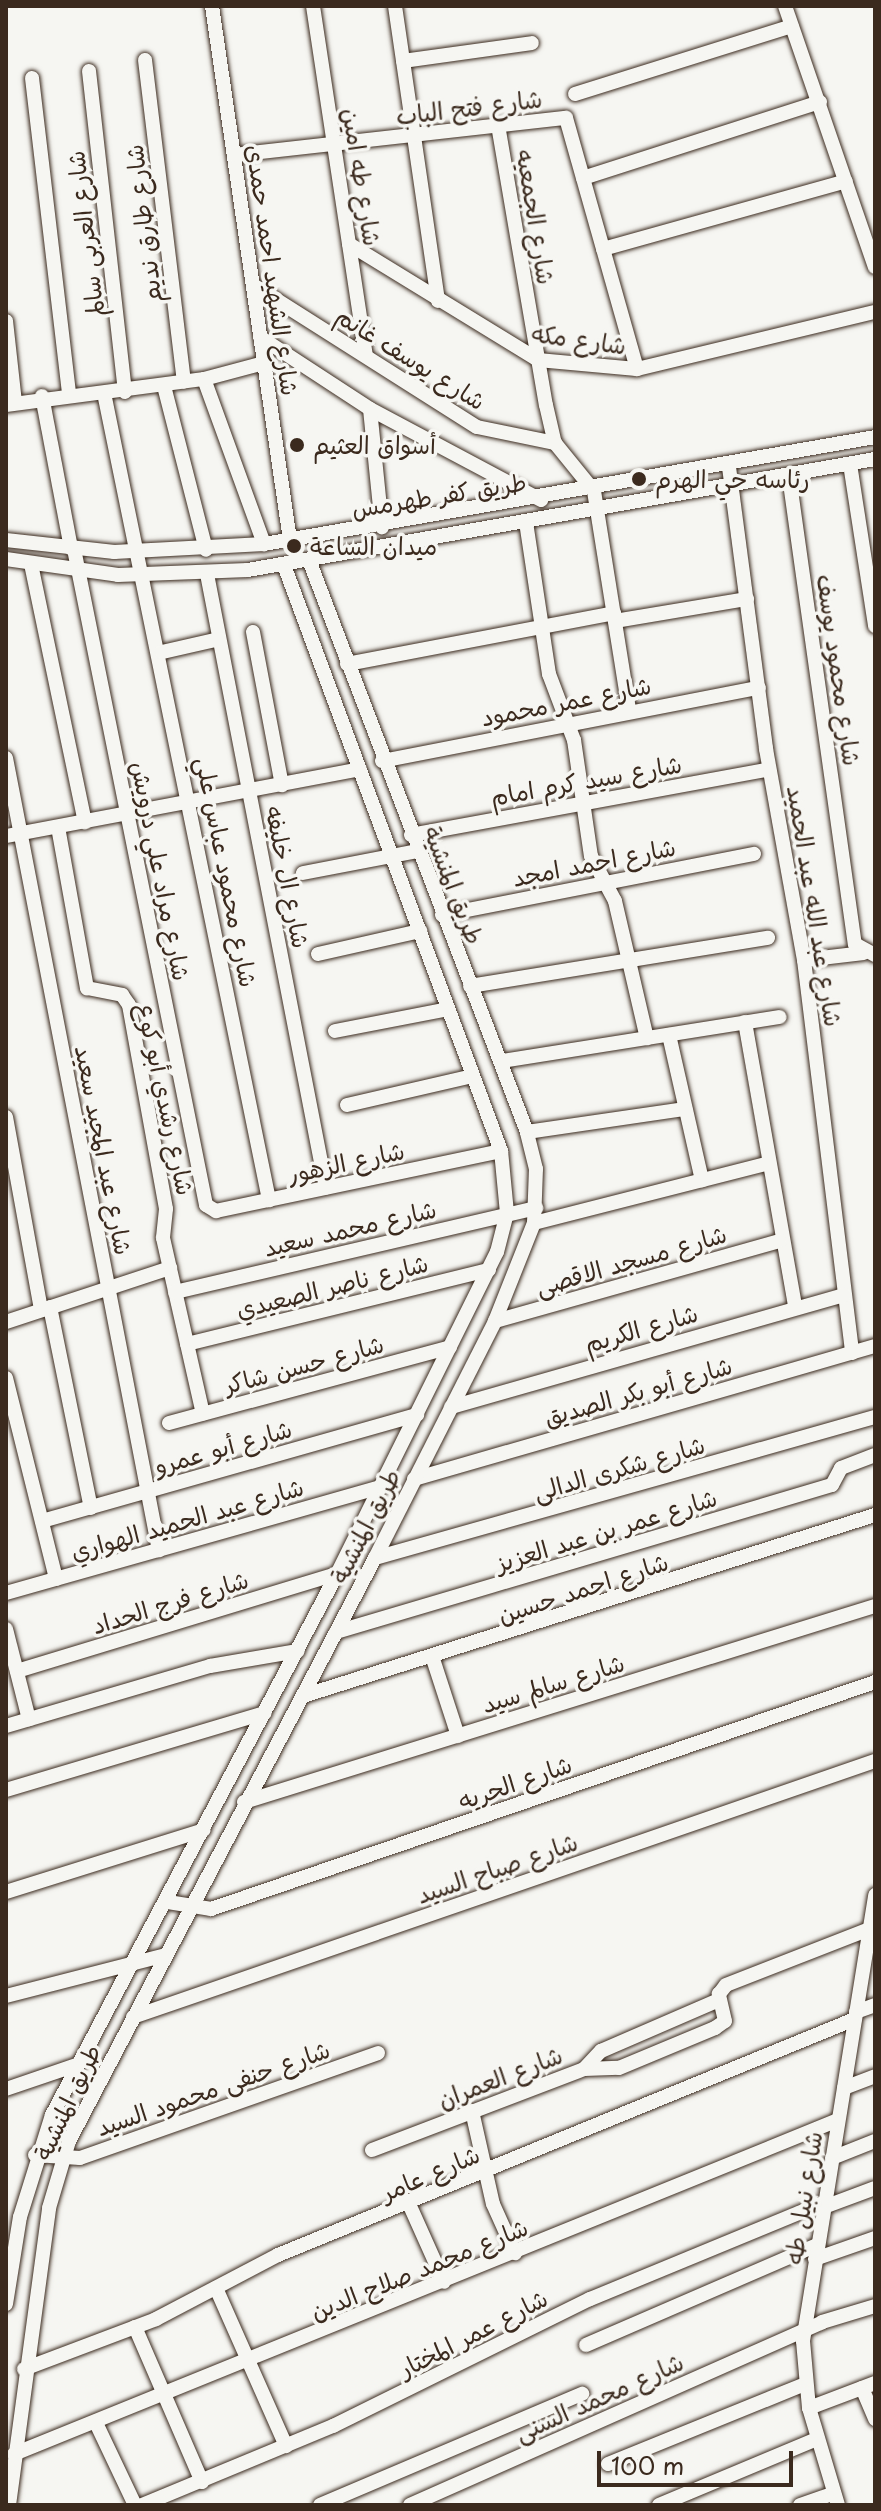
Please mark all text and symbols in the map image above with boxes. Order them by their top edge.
street label: شارع فتح الباب [394,84,544,130]
street label: شارع طه امين [337,106,387,248]
street label: شارع طارق نديم [119,143,167,305]
street label: شارع الشهيد احمد حمدى [241,143,305,397]
street label: شارع الجمعيه [511,148,561,286]
street label: شارع العربى سالم [61,149,109,319]
street label: شارع يوسف غانم [331,301,491,415]
street label: شارع مكه [530,318,628,360]
place label: أسواق العثيم [313,431,436,459]
marker: أسواق العثيم [288,436,306,454]
place label: رئاسه حي الهرم [655,465,810,493]
street label: طريق كفر طهرمس [350,467,528,523]
marker: رئاسه حي الهرم [630,470,648,488]
place label: ميدان الساعة [310,532,437,560]
marker: ميدان الساعة [285,537,303,555]
street label: شارع محمود يوسف [811,572,867,768]
street label: شارع عمر محمود [479,670,653,732]
street label: شارع سيد كرم امام [488,749,684,811]
street label: شارع محمود عباس علي [191,755,263,989]
street label: شارع مراد علي درويش [126,759,196,983]
street label: شارع عبد الله عبد الحميد [782,783,848,1029]
street label: شارع ال خليفه [260,804,316,950]
street label: طريق المنشية [418,822,490,948]
street label: شارع احمد امجد [510,832,678,892]
street label: شارع رشدي أبو كوع [132,1000,200,1198]
street label: شارع عبد المجيد سعيد [70,1043,138,1257]
street label: شارع الزهور [285,1136,407,1188]
street label: شارع محمد سعيد [261,1194,439,1262]
street label: شارع مسجد الاقصى [532,1219,730,1301]
street label: شارع ناصر الصعيدي [233,1248,431,1324]
street label: شارع الكريم [581,1298,701,1358]
street label: شارع حسن شاكر [221,1329,387,1399]
street label: شارع أبو بكر الصديق [541,1350,735,1432]
street label: شارع أبو عمرو [151,1414,295,1480]
street label: شارع شكرى الدالى [530,1430,708,1506]
street label: طريق المنشية [324,1464,406,1588]
street label: شارع عبد الحميد الهواري [67,1472,307,1566]
street label: شارع عمر بن عبد العزيز [492,1483,720,1577]
street label: شارع احمد حسين [494,1547,672,1629]
street label: شارع فرج الحداد [88,1565,252,1639]
street label: شارع سالم سيد [478,1648,628,1718]
street label: شارع الحريه [454,1749,576,1815]
street label: شارع صباح السيد [413,1827,581,1909]
street label: شارع حنفى محمود السيد [92,2034,334,2142]
street label: طريق المنشية [28,2040,106,2164]
street label: شارع العمران [434,2040,566,2114]
street label: شارع نبيل طه [778,2129,828,2267]
street label: شارع عامر [376,2139,484,2207]
street label: شارع محمد صلاح الدين [306,2212,532,2326]
street label: شارع عمر المختار [394,2283,552,2383]
street label: شارع محمد السنى [510,2347,688,2447]
scale bar [601,2435,797,2485]
text: 100 m [611,2447,684,2483]

